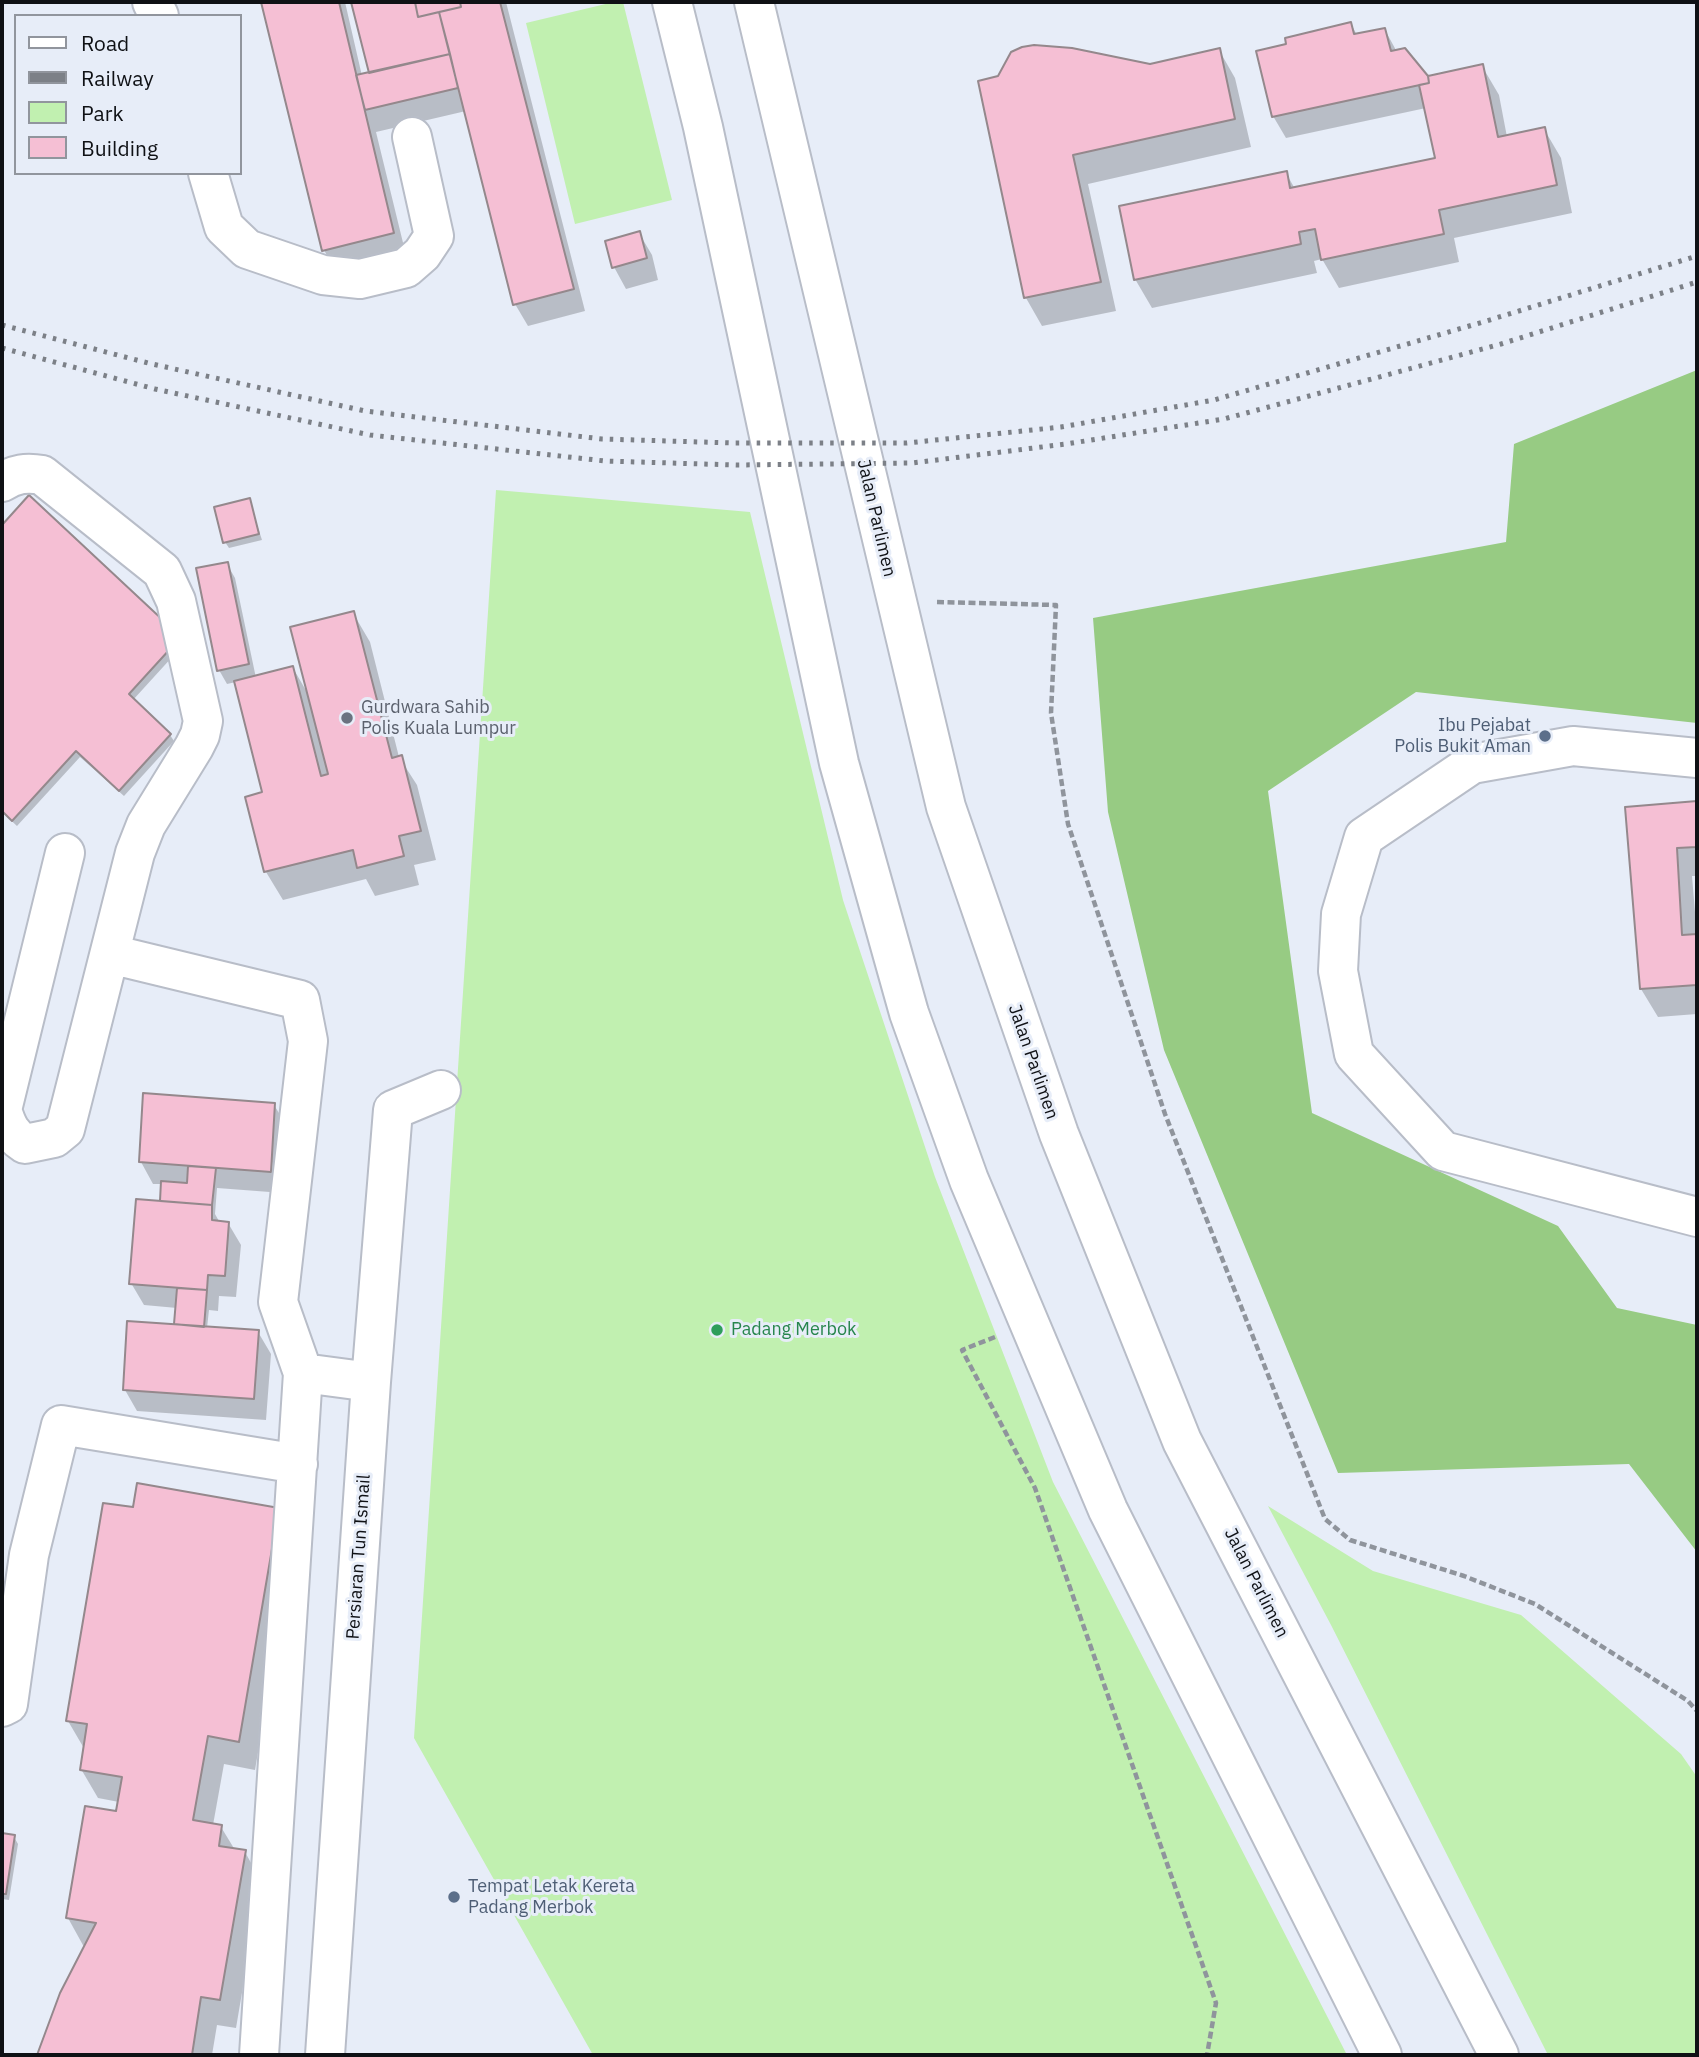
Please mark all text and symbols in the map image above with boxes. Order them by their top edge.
legend [14,14,242,175]
text: Road [81,29,129,57]
text: Railway [81,64,154,92]
text: Park [81,99,124,127]
text: Building [81,134,158,162]
street label: Jalan Parlimen [852,457,900,579]
place label: Gurdwara Sahib Polis Kuala Lumpur [361,697,516,740]
marker: Gurdwara Sahib Polis Kuala Lumpur [339,710,355,726]
place label: Ibu Pejabat Polis Bukit Aman [1394,715,1531,758]
marker: Ibu Pejabat Polis Bukit Aman [1537,728,1553,744]
street label: Jalan Parlimen [1003,1002,1063,1122]
place label: Padang Merbok [731,1319,856,1341]
marker: Padang Merbok [709,1322,725,1338]
street label: Persiaran Tun Ismail [342,1474,376,1640]
street label: Jalan Parlimen [1219,1525,1293,1641]
place label: Tempat Letak Kereta Padang Merbok [468,1876,635,1918]
marker: Tempat Letak Kereta Padang Merbok [446,1889,462,1905]

